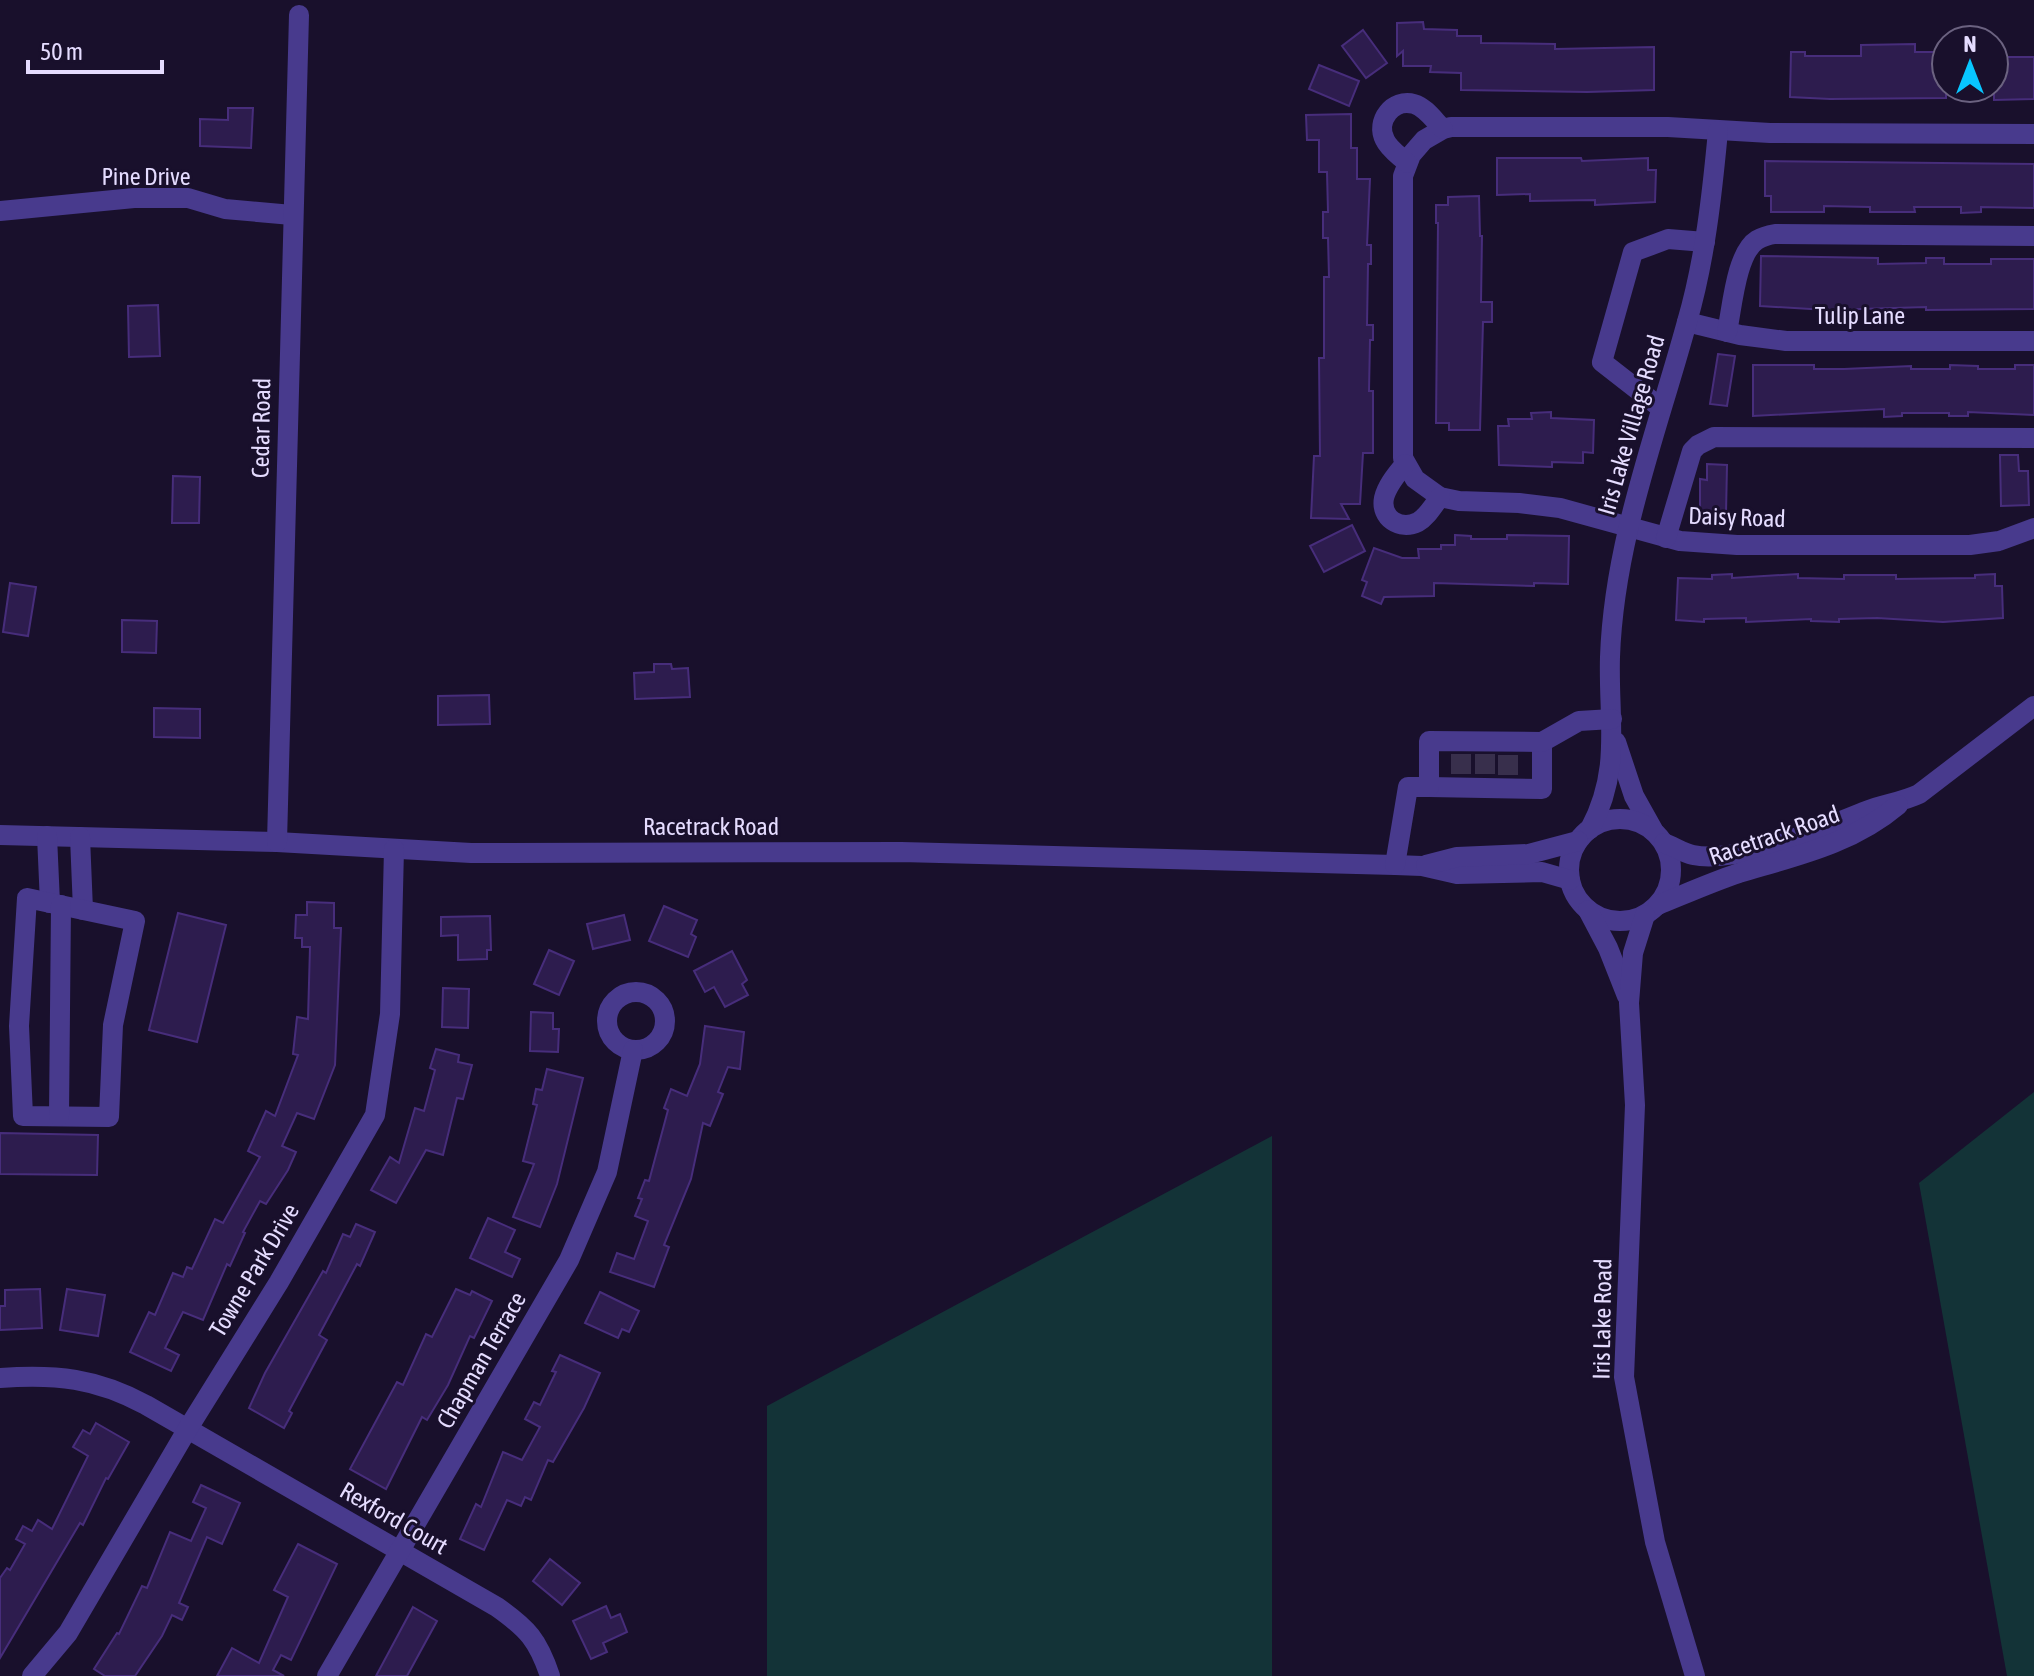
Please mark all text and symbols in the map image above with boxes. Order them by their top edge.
scale bar [28,24,162,74]
north arrow [1930,24,2010,104]
text: N [1964,31,1976,57]
text: 50 m [40,38,83,65]
street label: Pine Drive [101,163,191,190]
street label: Tulip Lane [1815,302,1905,329]
street label: Iris Lake Village Road [1592,332,1670,518]
street label: Cedar Road [247,378,275,478]
street label: Daisy Road [1688,502,1786,532]
street label: Racetrack Road [1705,800,1843,870]
street label: Racetrack Road [643,813,779,840]
street label: Towne Park Drive [204,1199,304,1341]
street label: Iris Lake Road [1587,1258,1617,1380]
street label: Chapman Terrace [431,1287,531,1433]
street label: Rexford Court [336,1476,453,1560]

